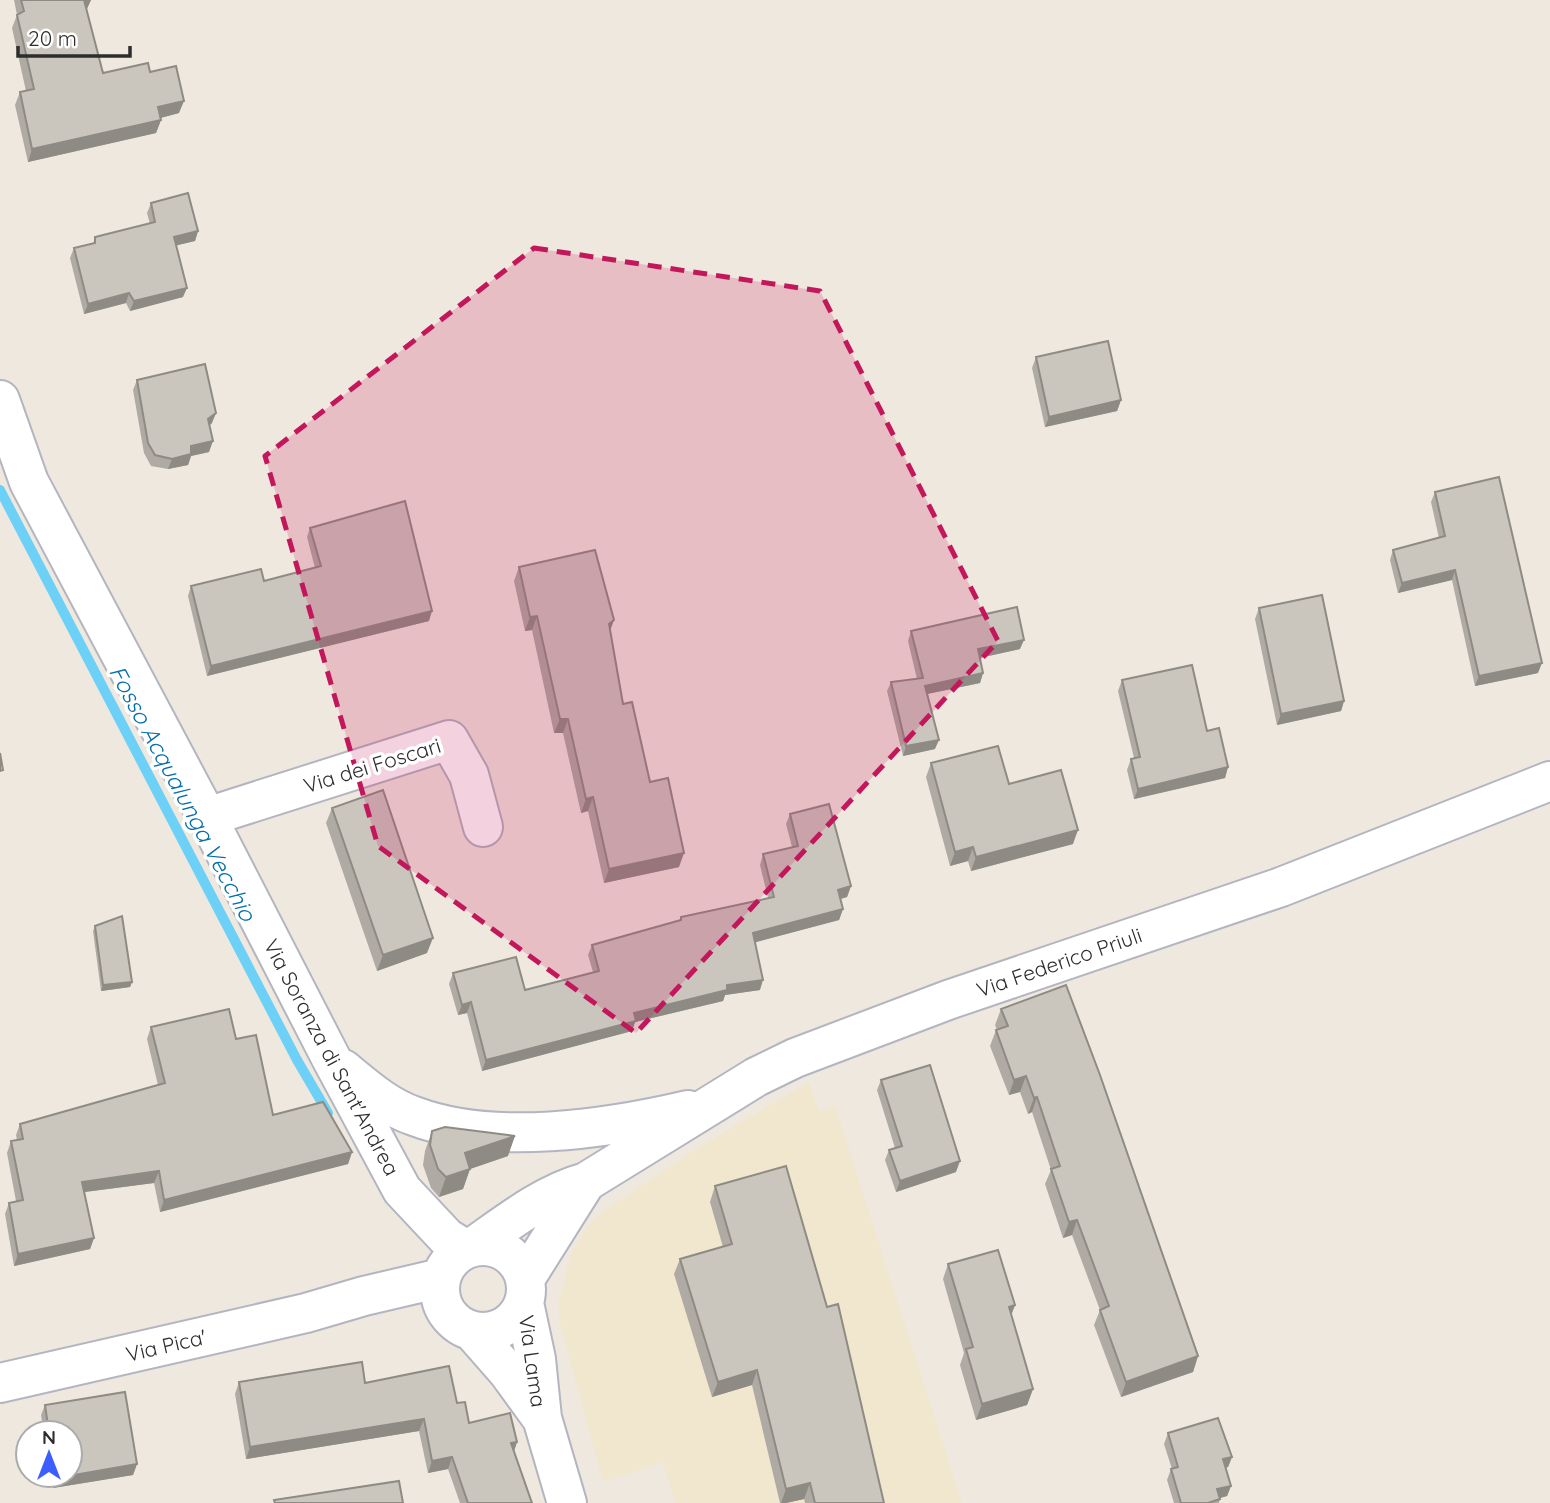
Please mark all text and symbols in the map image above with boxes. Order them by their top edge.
scale bar [18,14,130,58]
text: 20 m [28,25,77,51]
water label: Fosso Acqualunga Vecchio [103,660,263,927]
street label: Via dei Foscari [300,732,444,798]
street label: Via Federico Priuli [973,922,1145,1002]
street label: Via Soranza di Sant'Andrea [259,934,405,1180]
street label: Via Lama [514,1313,552,1409]
street label: Via Pica' [123,1323,209,1367]
north arrow [14,1419,84,1489]
text: N [42,1425,56,1449]

